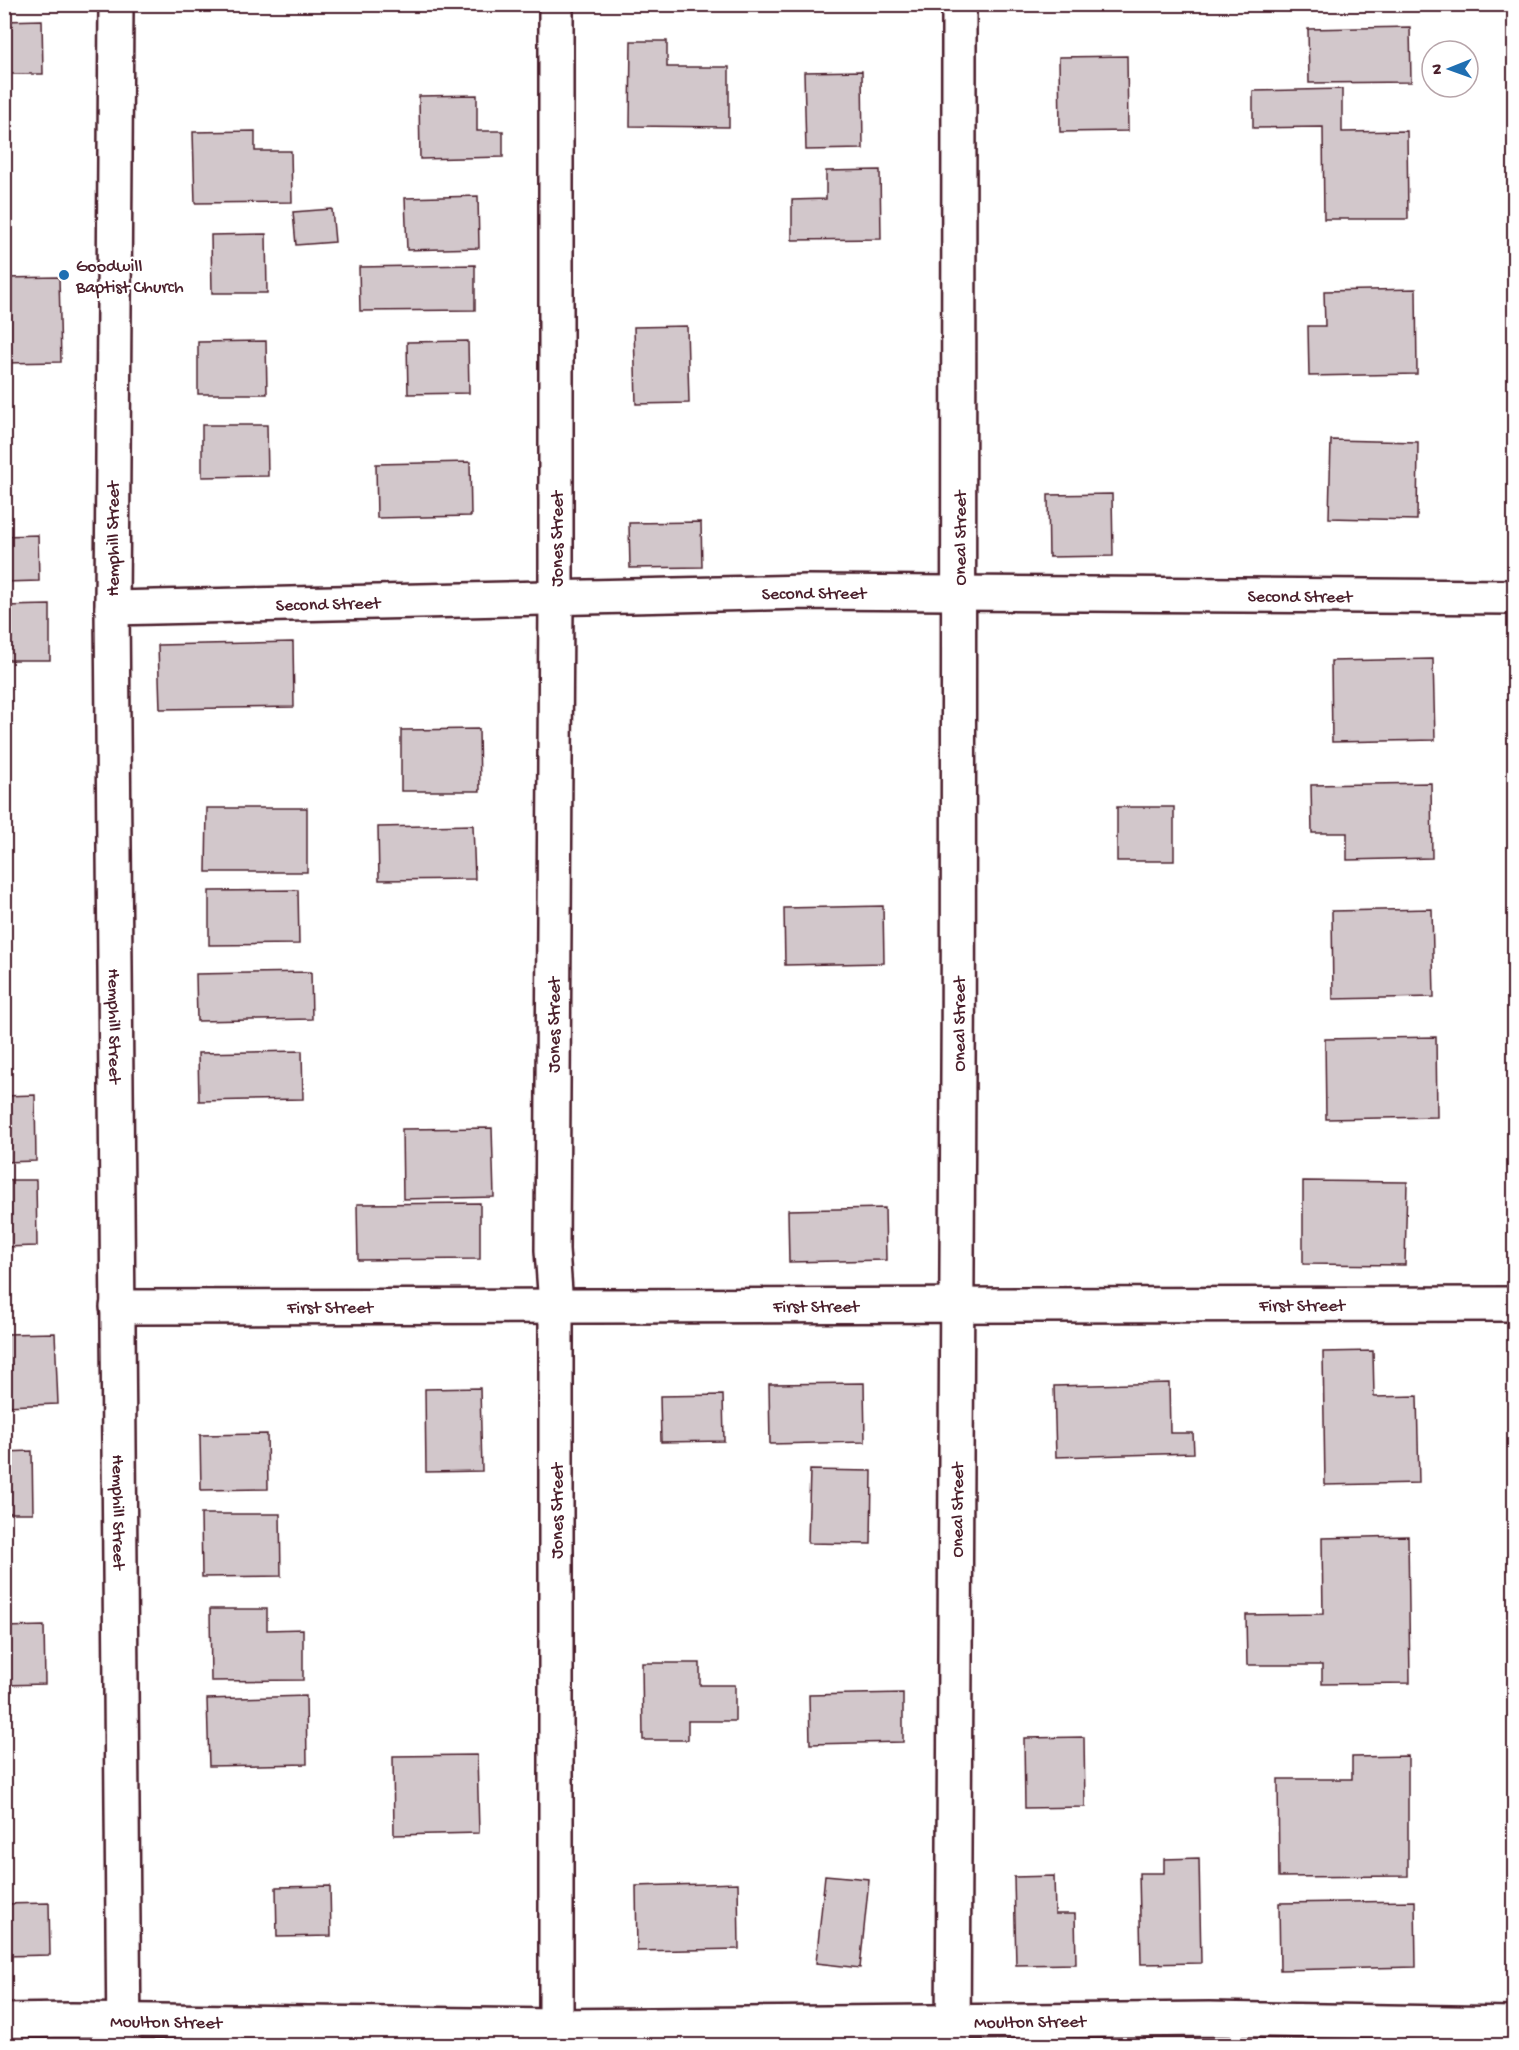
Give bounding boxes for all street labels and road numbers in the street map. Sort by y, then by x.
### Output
street label: Hemphill Street [104,480,125,596]
street label: Oneal Street [951,489,972,586]
street label: Jones Street [548,490,569,587]
street label: Second Street [761,584,868,606]
street label: Second Street [1247,587,1354,609]
street label: Second Street [275,594,382,617]
street label: Hemphill Street [102,968,124,1085]
street label: Oneal Street [950,975,971,1072]
street label: Jones Street [545,976,566,1073]
street label: First Street [1258,1296,1347,1318]
street label: First Street [772,1297,861,1319]
street label: First Street [286,1298,375,1320]
street label: Hemphill Street [106,1454,128,1571]
street label: Oneal Street [948,1461,970,1558]
street label: Jones Street [548,1462,569,1559]
street label: Moulton Street [110,2012,224,2035]
street label: Moulton Street [974,2012,1088,2035]

